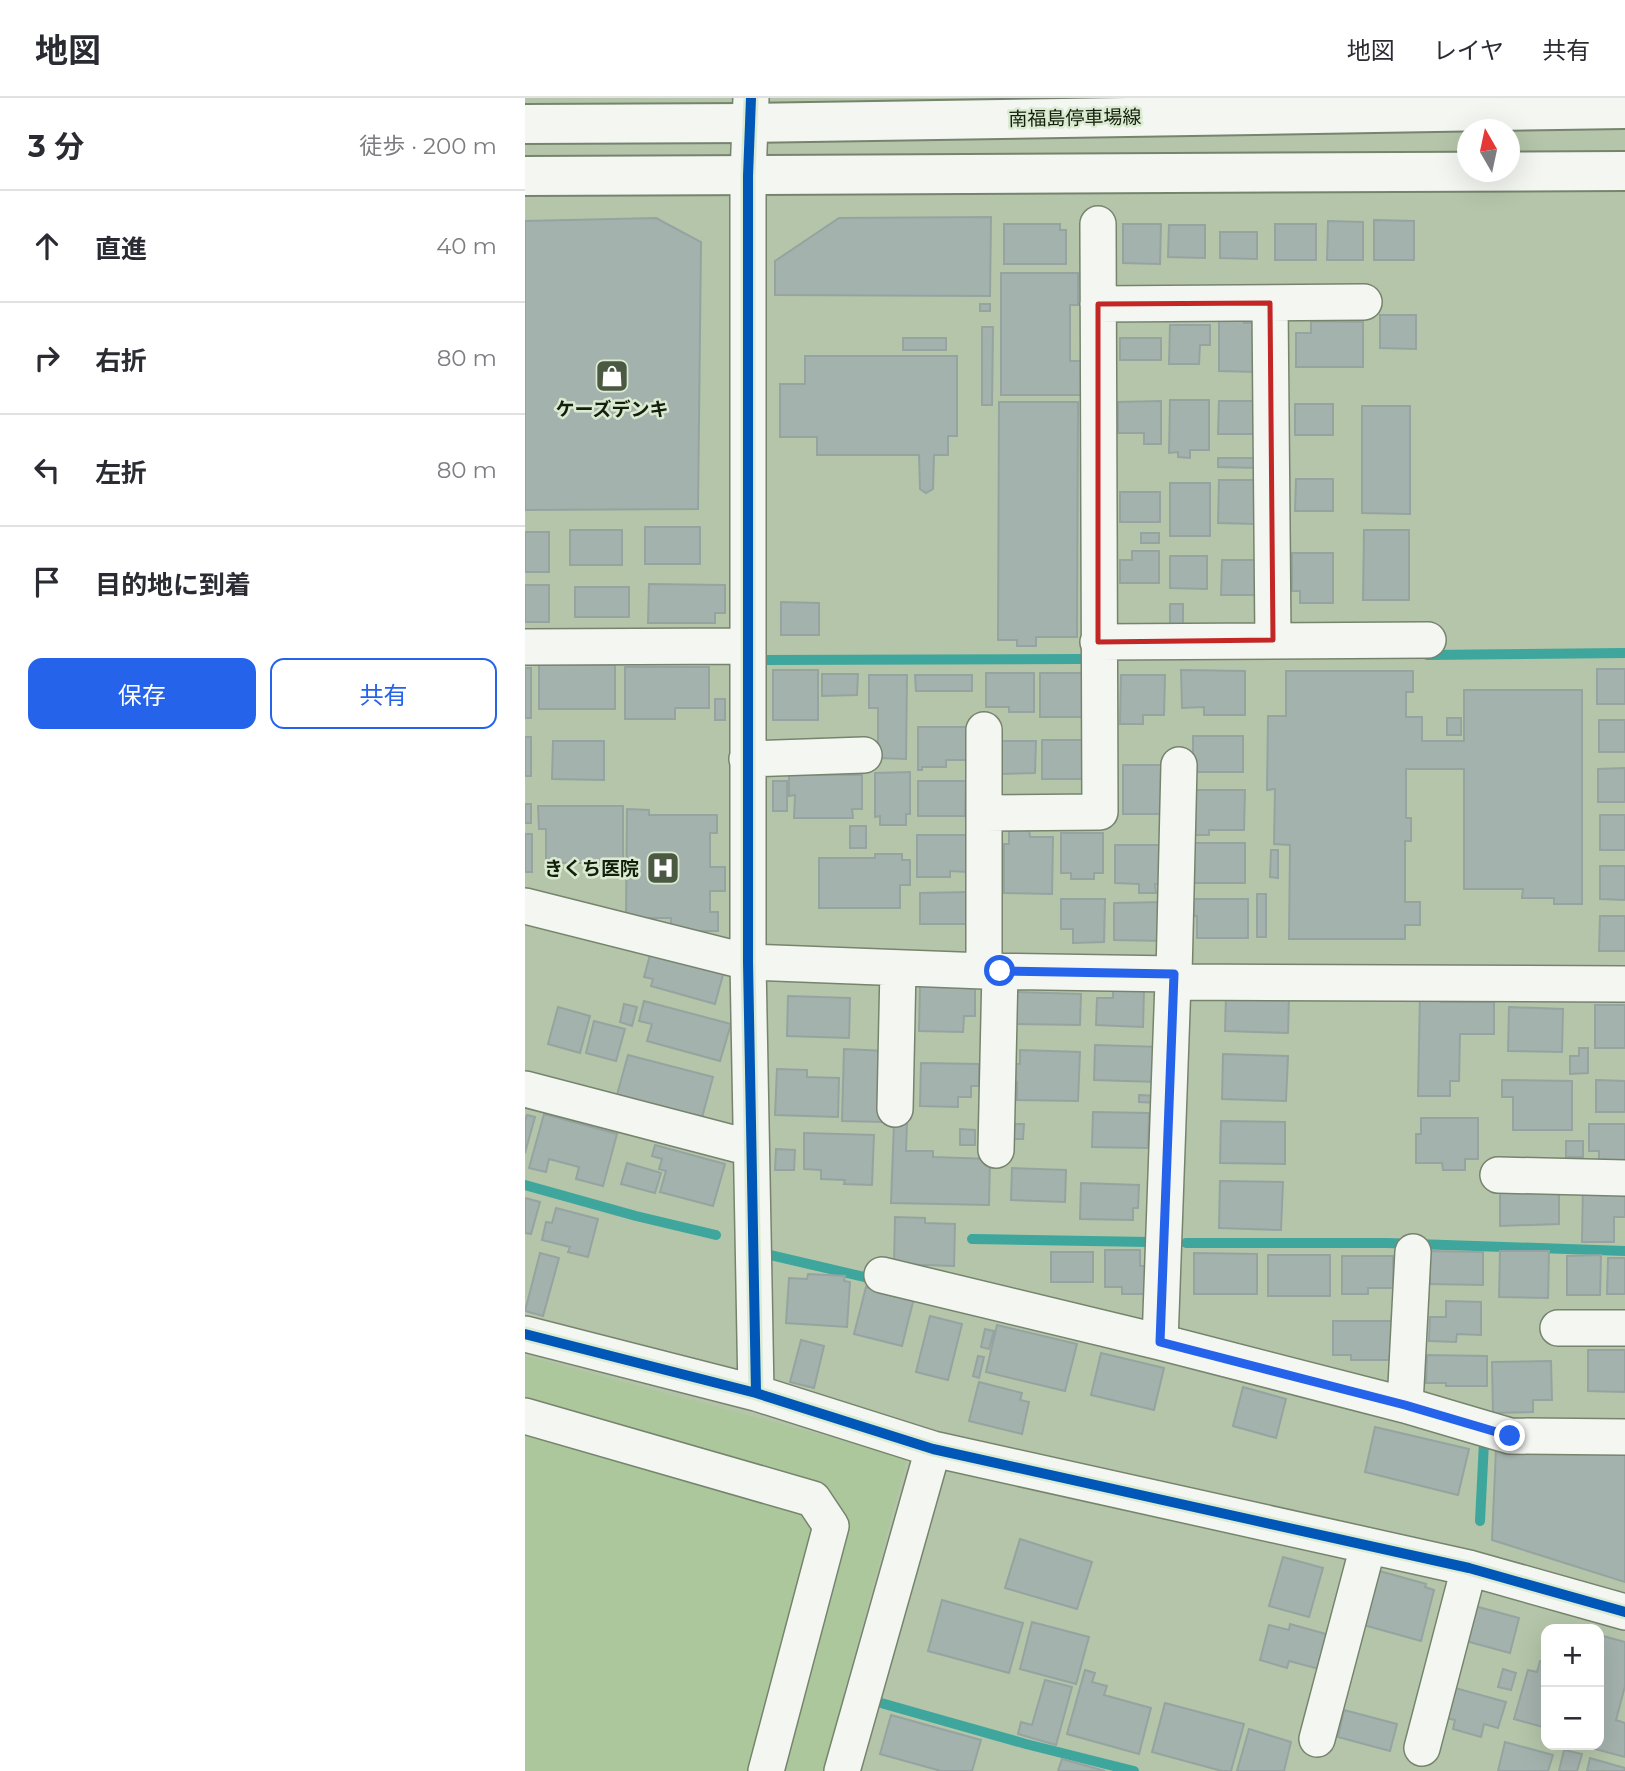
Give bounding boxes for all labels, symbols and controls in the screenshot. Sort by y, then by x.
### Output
text: 地図 [35,30,101,70]
text: 地図 [1347,36,1395,65]
text: レイヤ [1433,36,1504,65]
text: 共有 [1542,36,1590,65]
street label: 南福島停車場線 [1008,105,1142,131]
north arrow [1457,119,1520,182]
text: 3 分 [28,128,84,165]
text: 徒歩 · 200 m [359,132,497,160]
icon: ahead [28,227,66,265]
text: 40 m [436,232,497,260]
text: 直進 [95,233,147,265]
icon: right [28,339,66,377]
text: 80 m [437,344,497,372]
text: 右折 [95,345,147,377]
shop icon: ケーズデンキ [593,357,631,395]
place label: ケーズデンキ [555,398,669,421]
icon: left [28,451,66,489]
text: 80 m [437,456,497,484]
text: 左折 [95,457,147,489]
icon: arrive [28,563,66,601]
text: 目的地に到着 [95,569,251,601]
button: 保存 [28,658,256,729]
button: 共有 [270,658,497,729]
hospital icon: きくち医院 [644,849,682,887]
place label: きくち医院 [544,857,639,880]
route start [984,955,1015,986]
route end [1494,1420,1525,1451]
map controls [1541,1624,1604,1750]
button: + [1541,1624,1604,1687]
button: − [1541,1687,1604,1750]

